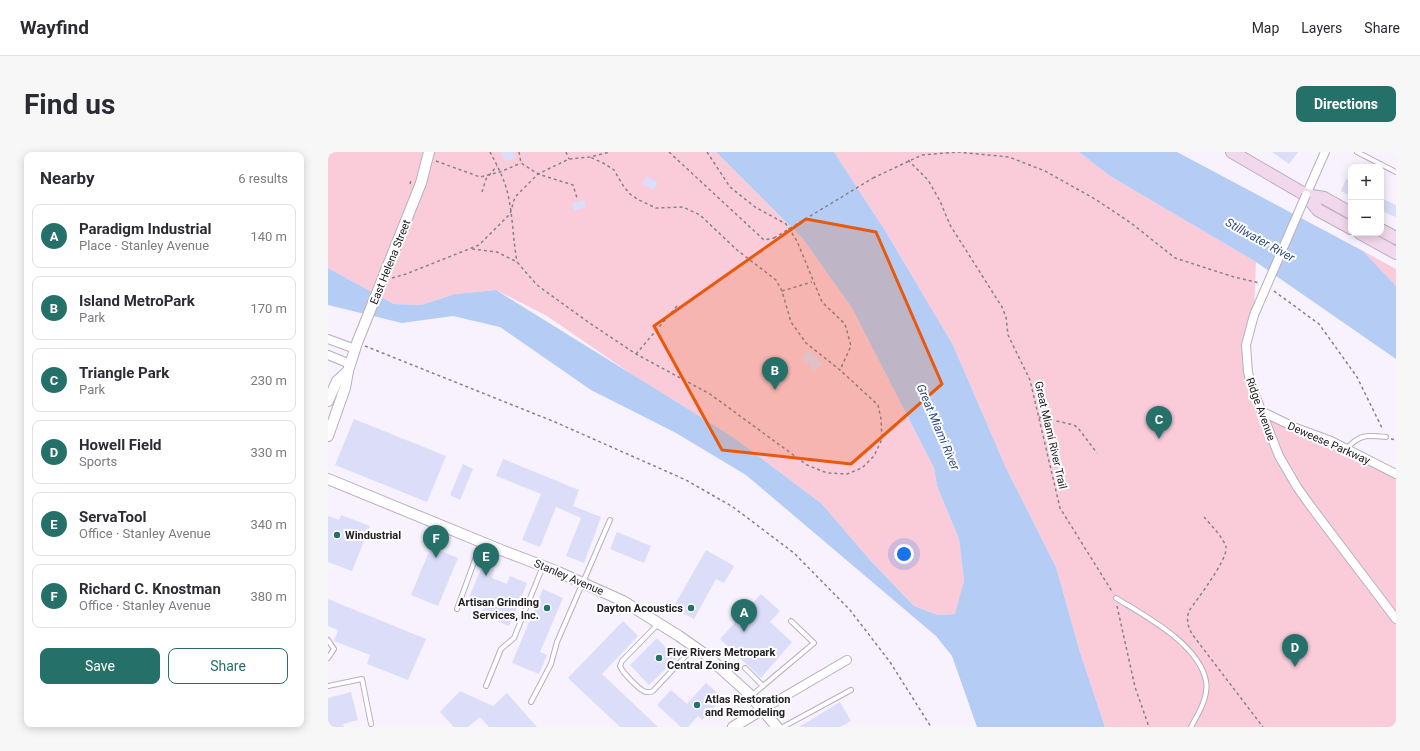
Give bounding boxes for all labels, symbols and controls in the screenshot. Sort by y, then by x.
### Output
text: Wayfind [20,16,89,39]
text: Map [1252,20,1279,36]
text: Layers [1301,20,1342,36]
text: Share [1364,20,1400,36]
button: Directions [1296,86,1396,122]
text: Find us [24,88,115,121]
map controls [1348,164,1384,236]
button: + [1348,164,1384,200]
text: Nearby [40,168,95,188]
text: 6 results [238,171,288,186]
button: − [1348,200,1384,236]
water label: Stillwater River [1223,215,1298,265]
street label: East Helena Street [368,218,414,306]
text: Paradigm Industrial [79,220,211,238]
text: A [50,229,58,244]
text: 140 m [250,229,287,244]
text: Place · Stanley Avenue [79,238,209,253]
text: Island MetroPark [79,292,195,310]
text: B [50,301,58,316]
text: 170 m [250,301,287,316]
text: Park [79,310,105,325]
pin: B [762,357,788,390]
text: Triangle Park [79,364,169,382]
text: C [50,373,58,388]
text: 230 m [250,373,287,388]
street label: Ridge Avenue [1243,376,1278,443]
street label: Great Miami River Trail [1032,380,1069,490]
text: Park [79,382,105,397]
water label: Great Miami River [914,382,963,473]
pin: C [1146,406,1172,439]
street label: Deweese Parkway [1286,419,1373,468]
text: Howell Field [79,436,162,454]
text: D [50,445,58,460]
text: 330 m [250,445,287,460]
text: Sports [79,454,117,469]
text: ServaTool [79,508,146,526]
text: E [50,517,58,532]
text: 340 m [250,517,287,532]
pin: F [423,525,449,558]
text: Office · Stanley Avenue [79,526,211,541]
place label: Windustrial [345,529,401,542]
marker: Windustrial [332,530,342,540]
pin: E [473,543,499,576]
your location [894,544,914,564]
street label: Stanley Avenue [532,557,606,598]
text: Richard C. Knostman [79,580,221,598]
text: F [50,589,58,604]
text: 380 m [250,589,287,604]
place label: Artisan Grinding Services, Inc. [458,596,539,622]
text: Office · Stanley Avenue [79,598,211,613]
pin: A [731,599,757,632]
place label: Dayton Acoustics [597,602,683,615]
marker: Artisan Grinding Services, Inc. [542,603,552,613]
marker: Dayton Acoustics [686,603,696,613]
pin: D [1282,634,1308,667]
place label: Five Rivers Metropark Central Zoning [667,646,775,672]
button: Save [40,648,160,684]
button: Share [168,648,288,684]
marker: Five Rivers Metropark Central Zoning [654,653,664,663]
place label: Atlas Restoration and Remodeling [705,693,790,719]
marker: Atlas Restoration and Remodeling [692,700,702,710]

